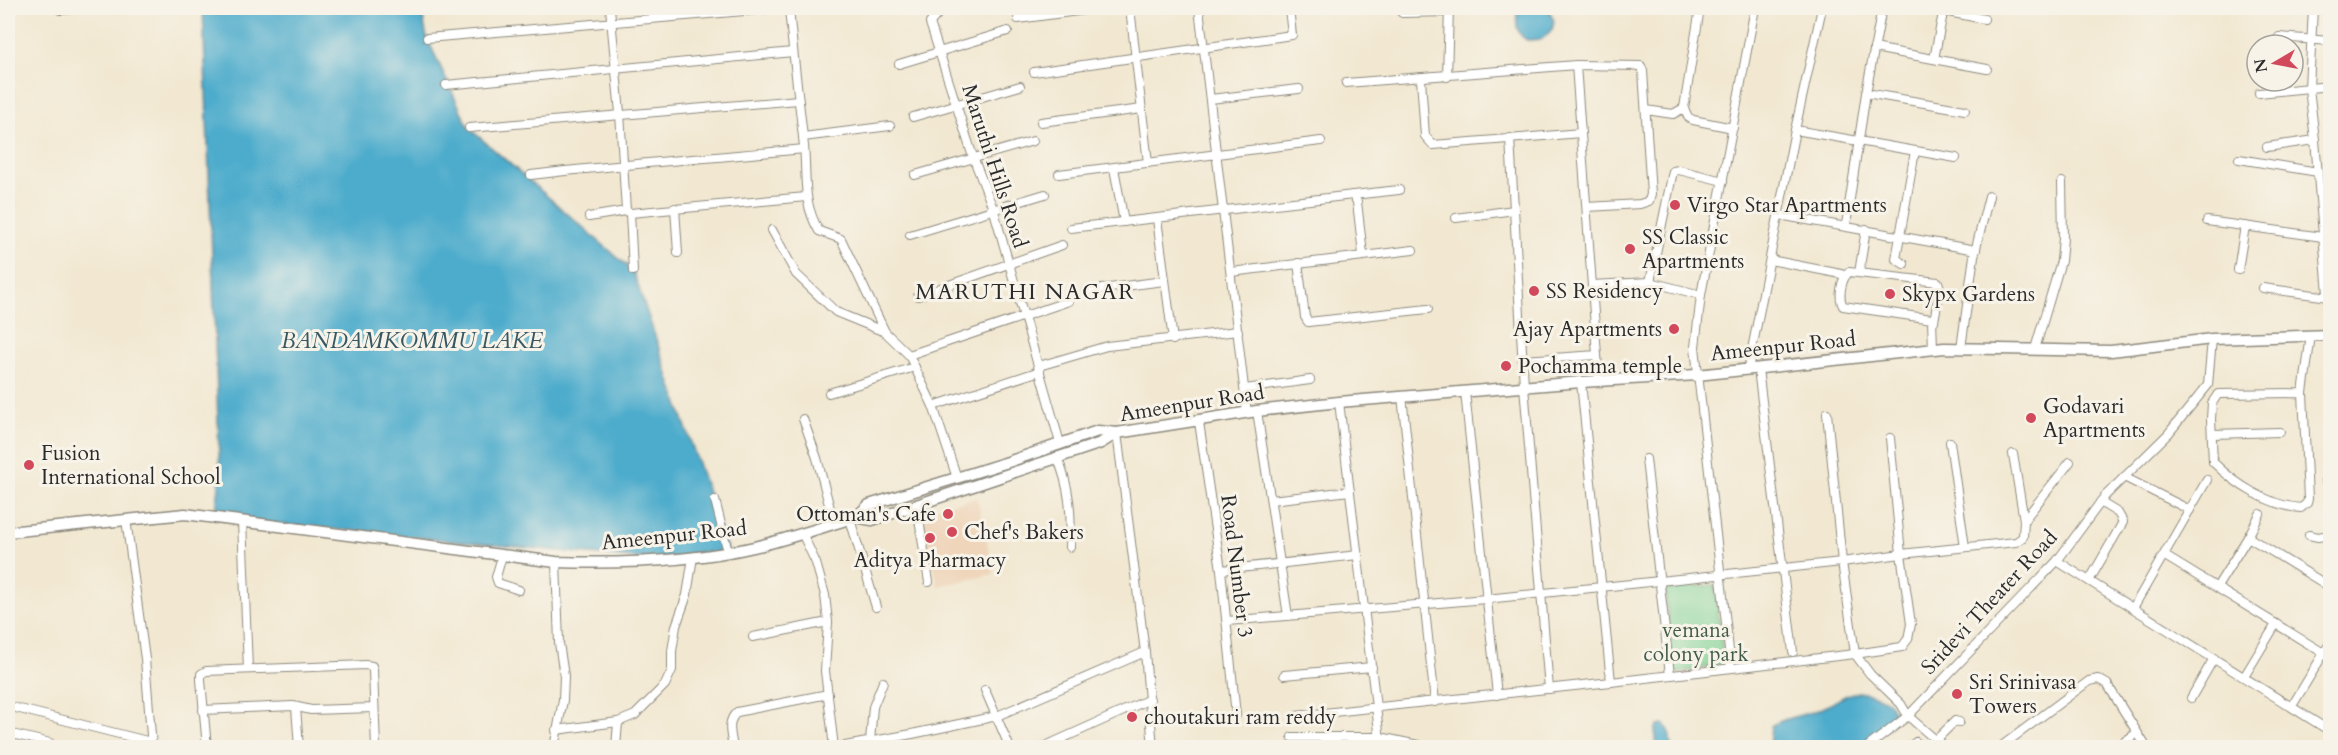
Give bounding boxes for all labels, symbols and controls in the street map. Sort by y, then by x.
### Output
north arrow [2245,33,2305,93]
text: N [2249,57,2273,74]
street label: Maruthi Hills Road [954,80,1035,252]
place label: Virgo Star Apartments [1687,191,1887,220]
marker: Virgo Star Apartments [1668,198,1682,212]
place label: SS Classic Apartments [1642,223,1744,276]
marker: SS Classic Apartments [1623,242,1637,256]
district label: MARUTHI NAGAR [915,277,1135,307]
place label: SS Residency [1546,277,1663,306]
place label: Skypx Gardens [1902,280,2035,309]
marker: SS Residency [1527,284,1541,298]
marker: Skypx Gardens [1883,287,1897,301]
place label: Ajay Apartments [1513,315,1662,344]
marker: Ajay Apartments [1667,322,1681,336]
street label: Ameenpur Road [1709,324,1857,369]
water label: BANDAMKOMMU LAKE [281,326,544,356]
place label: Pochamma temple [1518,352,1682,381]
marker: Pochamma temple [1499,359,1513,373]
street label: Ameenpur Road [1118,378,1266,429]
place label: Godavari Apartments [2043,392,2145,445]
marker: Godavari Apartments [2024,411,2038,425]
place label: Fusion International School [41,439,221,492]
marker: Fusion International School [22,458,36,472]
street label: Road Number 3 [1213,493,1260,639]
place label: Ottoman's Cafe [796,500,936,529]
marker: Ottoman's Cafe [941,507,955,521]
street label: Ameenpur Road [600,513,748,558]
place label: Chef's Bakers [964,518,1084,547]
street label: Sridevi Theater Road [1915,524,2064,681]
marker: Chef's Bakers [945,525,959,539]
marker: Aditya Pharmacy [923,531,937,545]
place label: Aditya Pharmacy [854,546,1006,575]
park label: vemana colony park [1643,616,1749,669]
place label: Sri Srinivasa Towers [1969,668,2076,721]
marker: Sri Srinivasa Towers [1950,687,1964,701]
place label: choutakuri ram reddy [1144,703,1336,732]
marker: choutakuri ram reddy [1125,710,1139,724]

